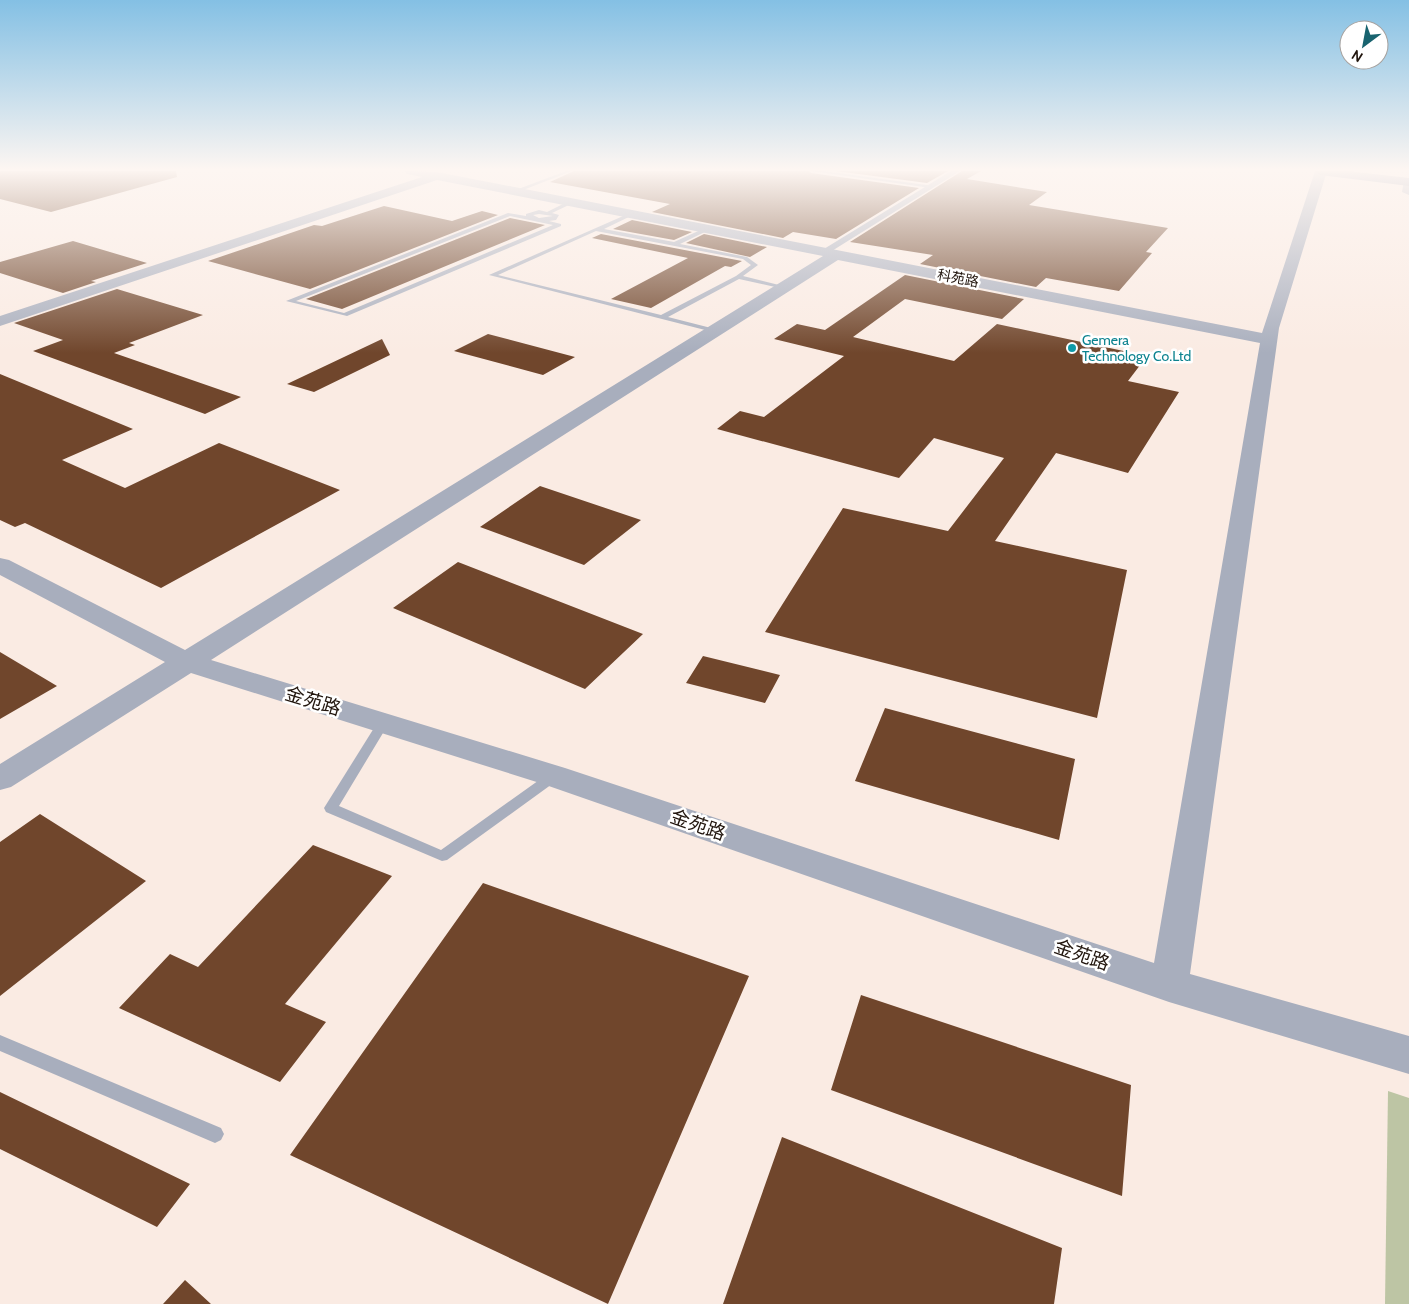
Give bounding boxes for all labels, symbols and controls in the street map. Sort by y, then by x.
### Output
north arrow [1339,20,1389,70]
text: N [1348,46,1366,66]
street label: 科苑路 [936,265,980,291]
place label: Gemera Technology Co.Ltd [1082,331,1191,365]
marker: Gemera Technology Co.Ltd [1066,342,1078,354]
street label: 金苑路 [282,682,344,720]
street label: 金苑路 [667,805,729,845]
street label: 金苑路 [1051,935,1113,975]

